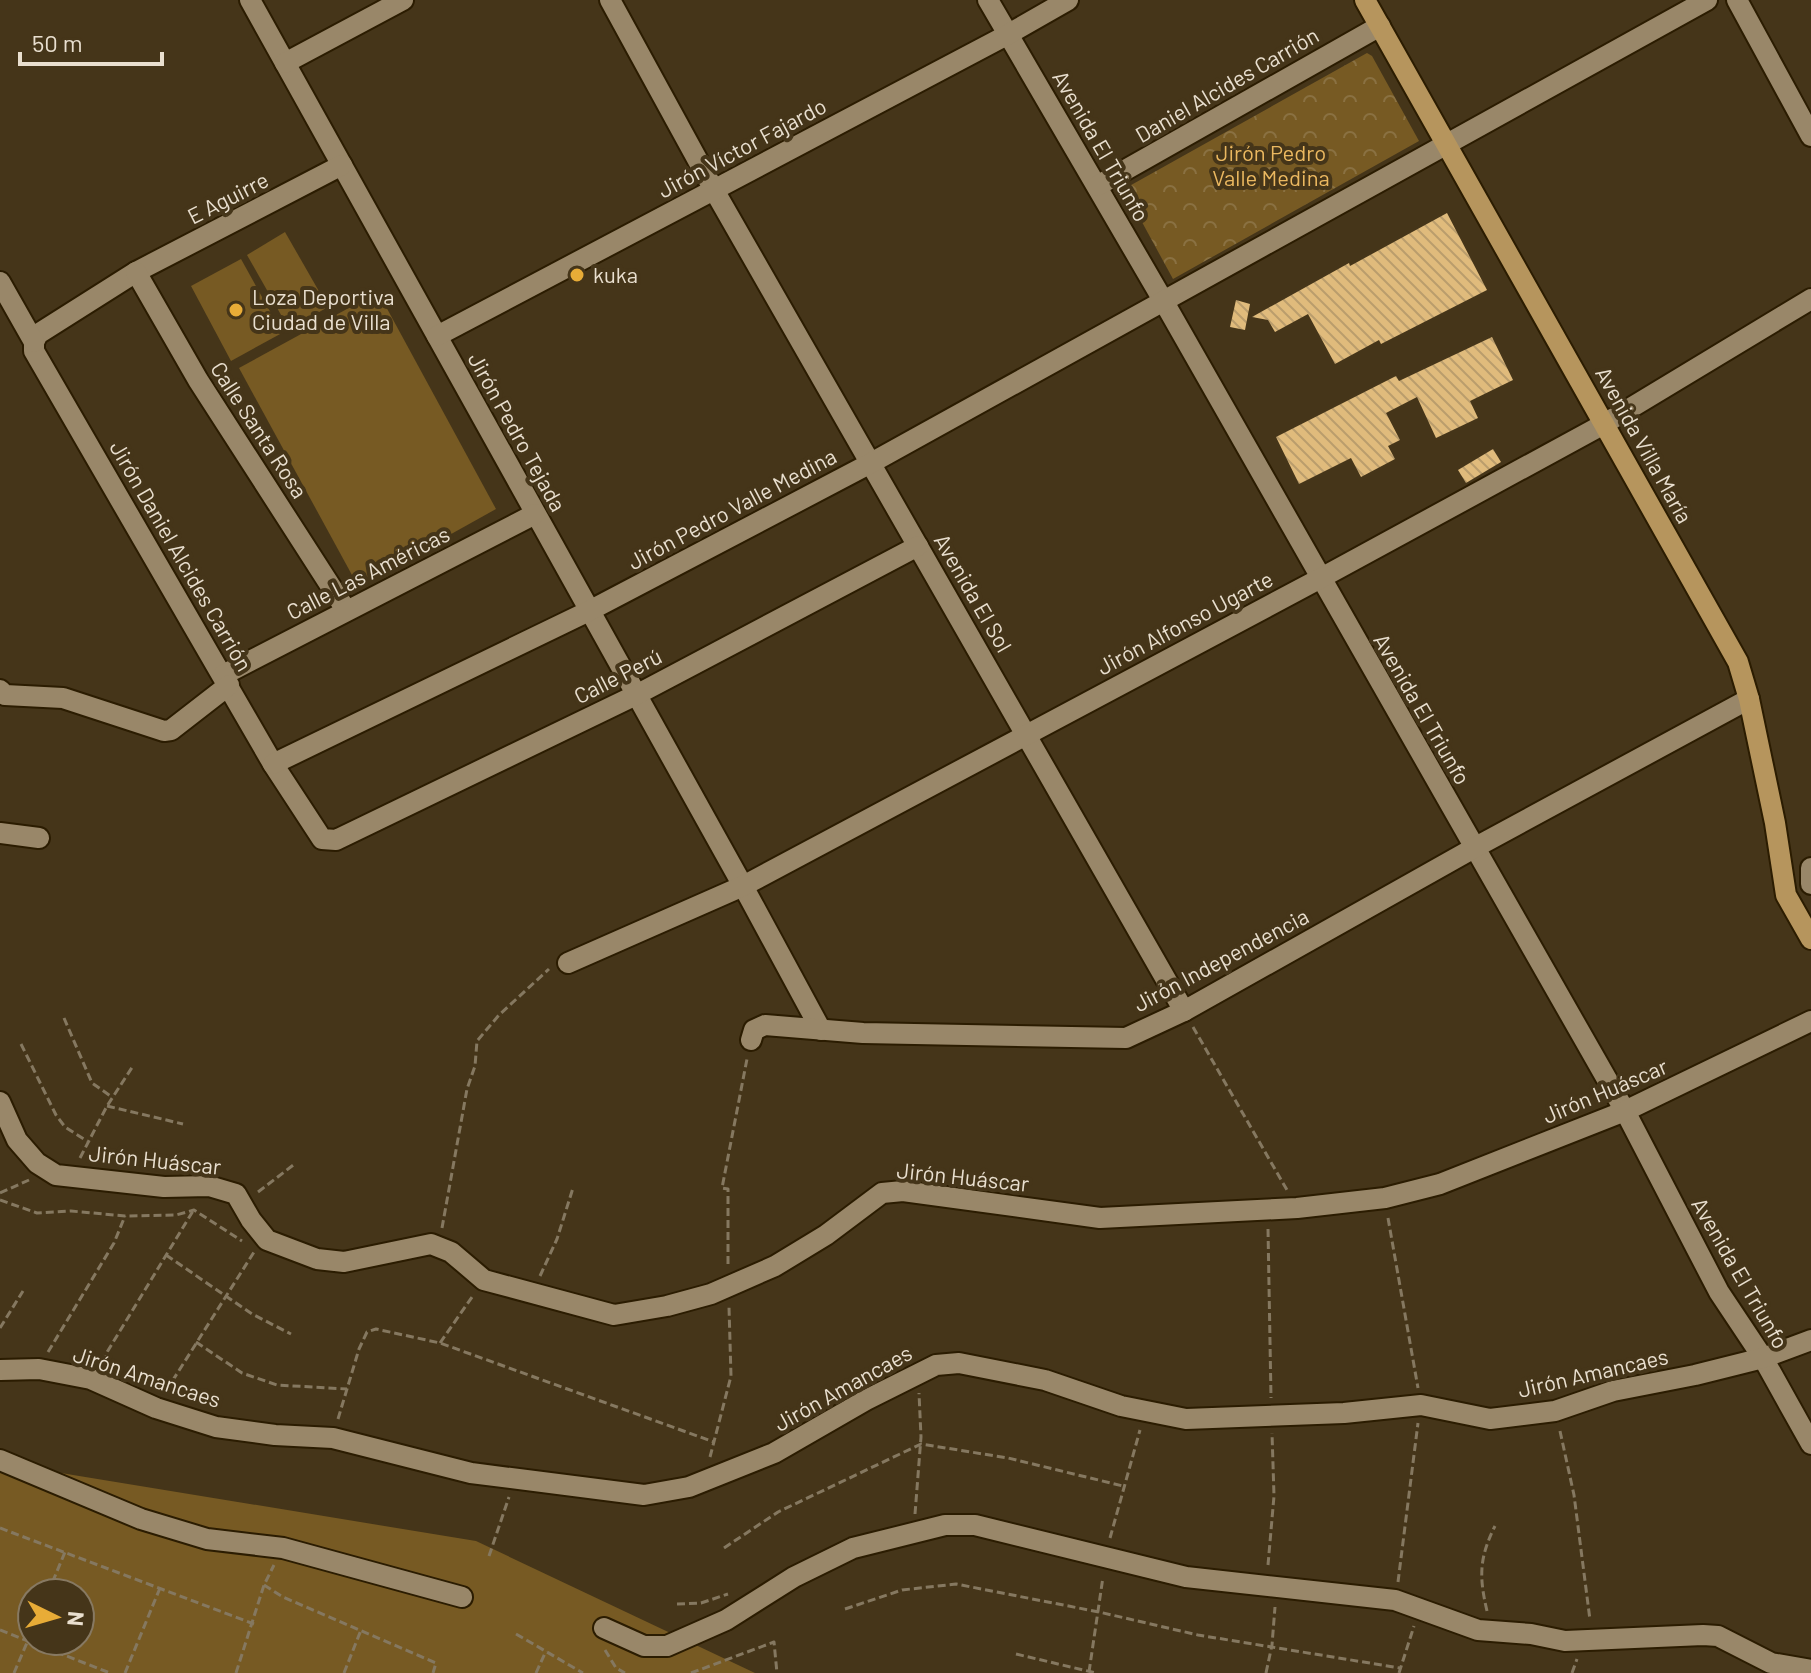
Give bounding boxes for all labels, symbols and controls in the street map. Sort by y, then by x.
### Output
scale bar [20,16,162,66]
street label: Daniel Alcides Carrión [1130,21,1323,147]
text: 50 m [32,28,83,57]
street label: Avenida El Triunfo [1048,65,1156,226]
street label: Jirón Víctor Fajardo [653,92,830,202]
park label: Jirón Pedro Valle Medina [1212,139,1330,190]
street label: E Aguirre [183,166,272,229]
place label: kuka [593,261,638,287]
marker: kuka [568,266,586,284]
place label: Loza Deportiva Ciudad de Villa [252,283,395,334]
marker: Loza Deportiva Ciudad de Villa [227,301,245,319]
street label: Jirón Pedro Tejada [463,348,572,515]
street label: Calle Santa Rosa [206,356,314,503]
street label: Avenida Villa María [1591,362,1699,527]
street label: Jirón Daniel Alcides Carrión [105,436,258,675]
street label: Jirón Pedro Valle Medina [623,442,840,574]
street label: Calle Las Américas [282,520,453,624]
street label: Avenida El Sol [930,529,1018,656]
street label: Jirón Alfonso Ugarte [1092,565,1277,679]
street label: Avenida El Triunfo [1369,628,1477,789]
street label: Calle Perú [569,642,666,708]
street label: Jirón Independencia [1129,902,1313,1016]
street label: Jirón Huáscar [1538,1052,1671,1128]
street label: Jirón Huáscar [88,1139,223,1179]
street label: Jirón Huáscar [896,1156,1031,1196]
street label: Avenida El Triunfo [1687,1192,1795,1353]
street label: Jirón Amancaes [769,1339,916,1436]
street label: Jirón Amancaes [70,1340,224,1412]
street label: Jirón Amancaes [1515,1342,1671,1402]
north arrow [16,1577,96,1657]
text: N [63,1610,91,1627]

